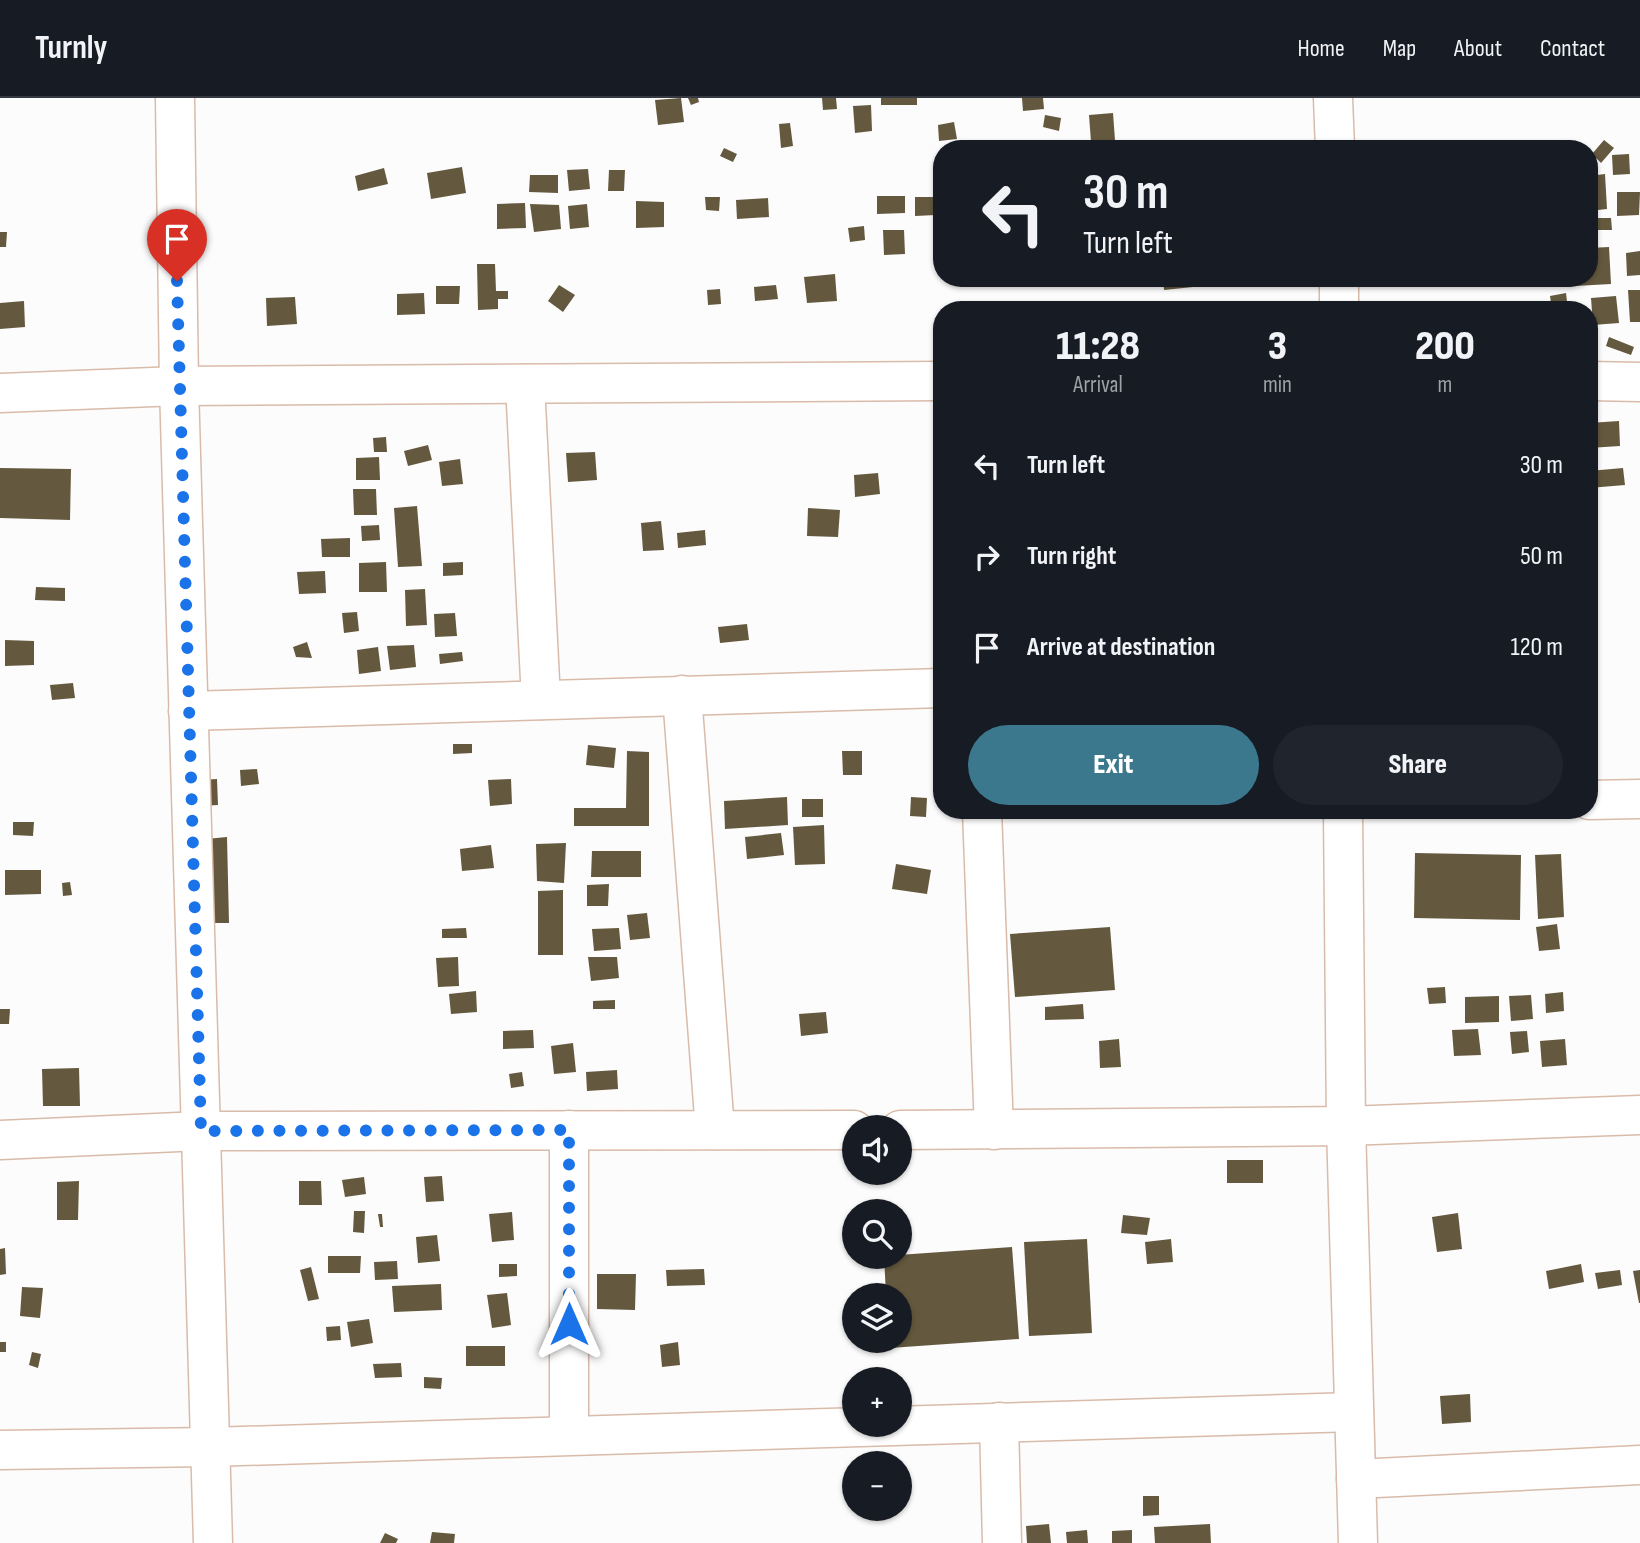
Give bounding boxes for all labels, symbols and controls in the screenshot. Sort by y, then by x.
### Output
text: Turnly [35,28,107,68]
text: Home [1297,34,1345,63]
text: Map [1383,34,1416,63]
text: About [1454,34,1502,63]
text: Contact [1540,34,1605,63]
text: 30 m [1083,164,1168,223]
icon: left [968,168,1059,259]
pin [147,209,207,281]
icon: arrive [158,220,196,258]
text: Turn left [1083,224,1173,263]
text: 11:28 [1056,321,1140,372]
text: 3 [1268,321,1287,372]
text: 200 [1415,321,1475,372]
text: Arrival [1073,371,1123,399]
text: min [1263,371,1292,399]
text: m [1438,371,1452,399]
icon: left [968,447,1006,485]
text: Turn left [1027,450,1105,481]
text: 30 m [1520,450,1563,481]
icon: right [968,538,1006,576]
text: Turn right [1027,541,1116,572]
text: 50 m [1520,541,1563,572]
icon: arrive [968,629,1006,667]
text: Arrive at destination [1027,632,1215,663]
text: 120 m [1510,632,1563,663]
button: Exit [968,725,1259,805]
button: Share [1273,725,1563,805]
map controls [842,1115,912,1521]
button: sound [842,1115,912,1185]
button: search [842,1199,912,1269]
button: layers [842,1283,912,1353]
position arrow [532,1287,606,1361]
button: + [842,1367,912,1437]
button: − [842,1451,912,1521]

